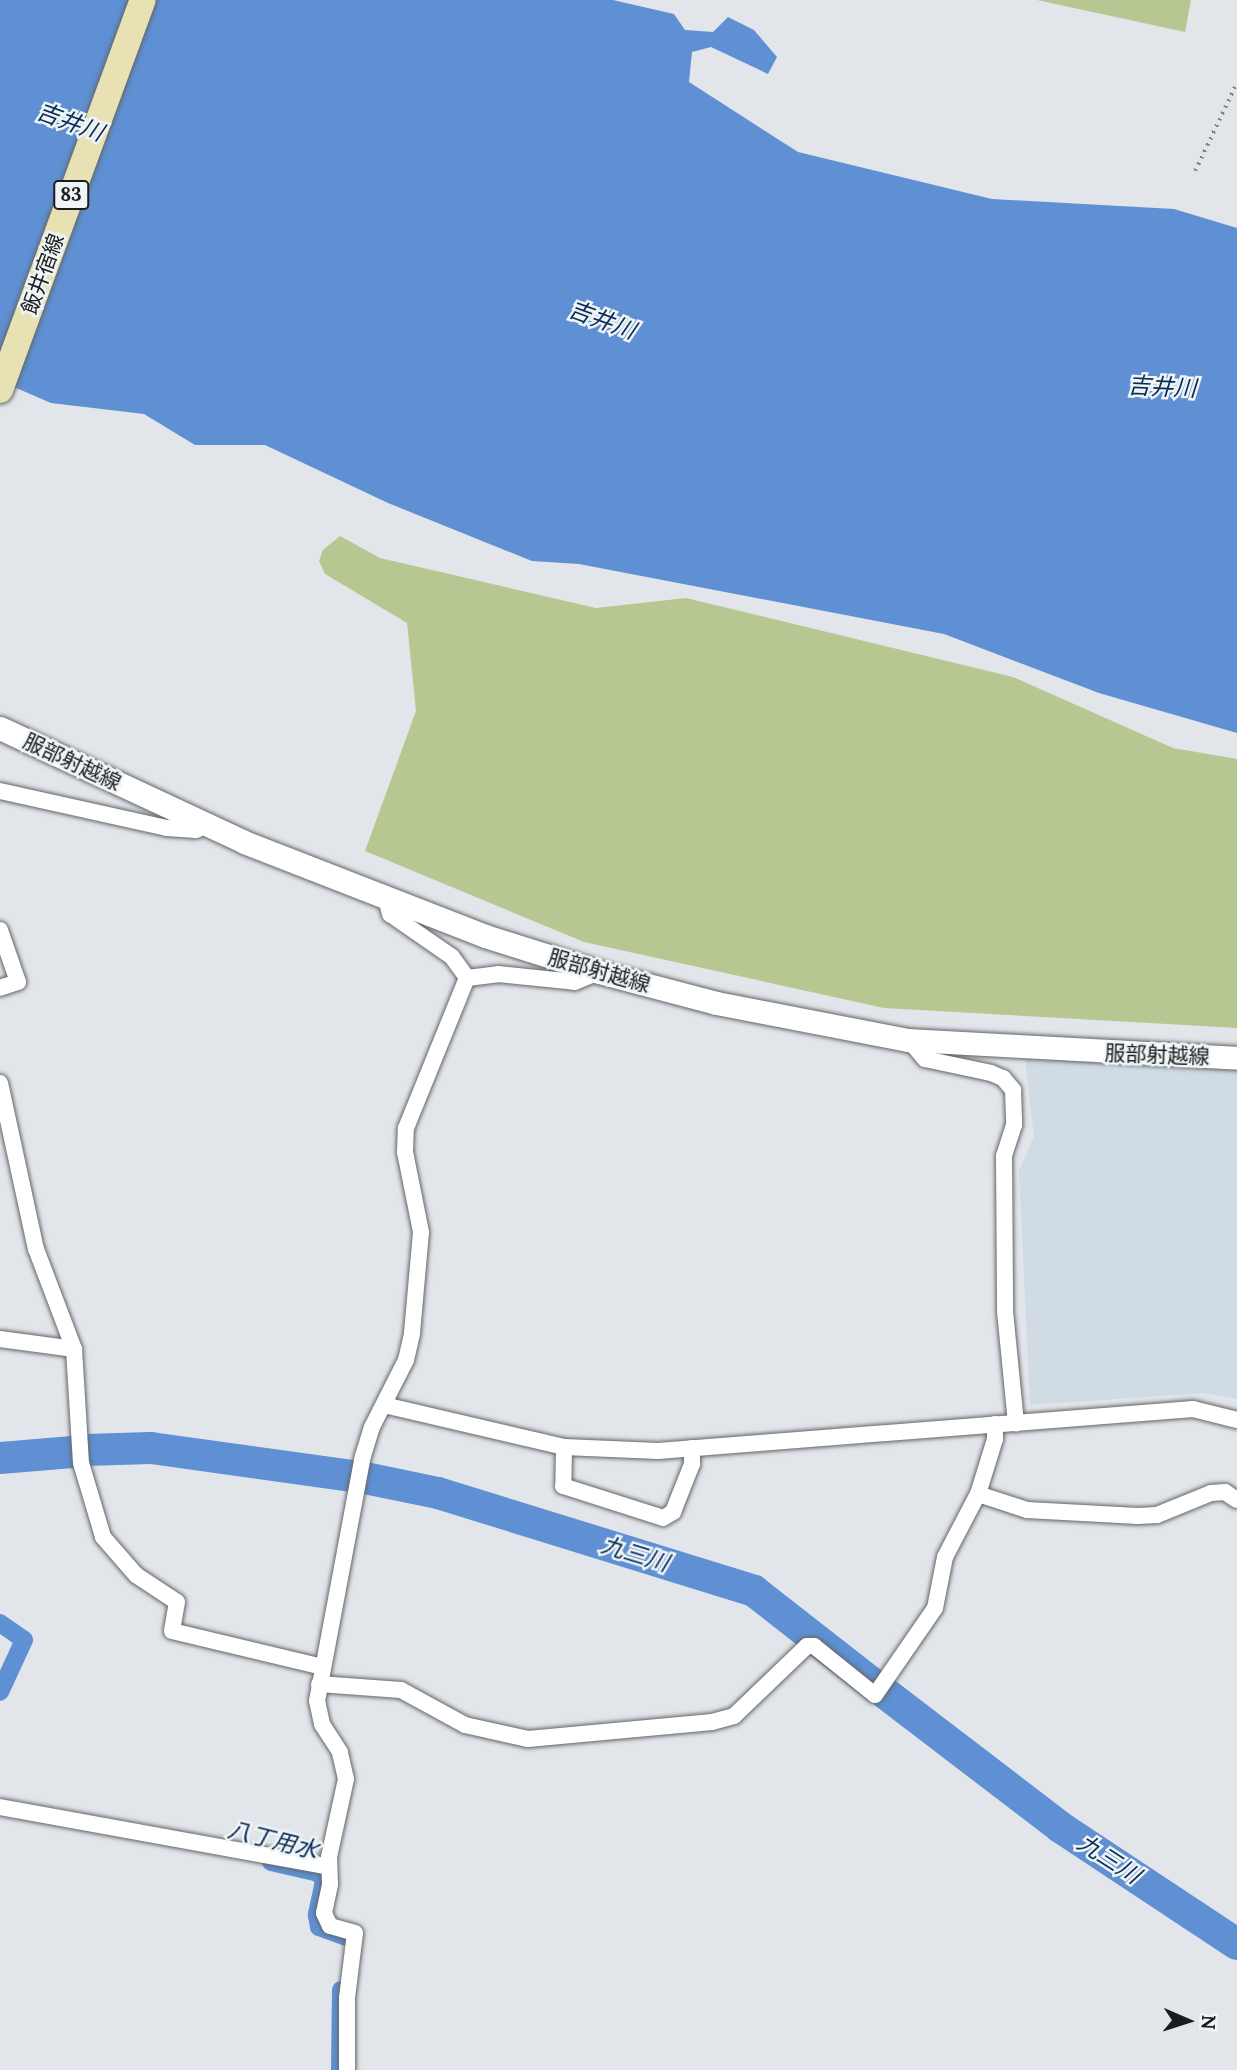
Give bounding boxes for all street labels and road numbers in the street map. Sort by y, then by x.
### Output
road number: 83 [52,180,90,210]
street label: 飯井宿線 [17,230,69,318]
street label: 服部射越線 [19,728,125,796]
street label: 服部射越線 [545,944,653,998]
street label: 服部射越線 [1104,1041,1210,1069]

